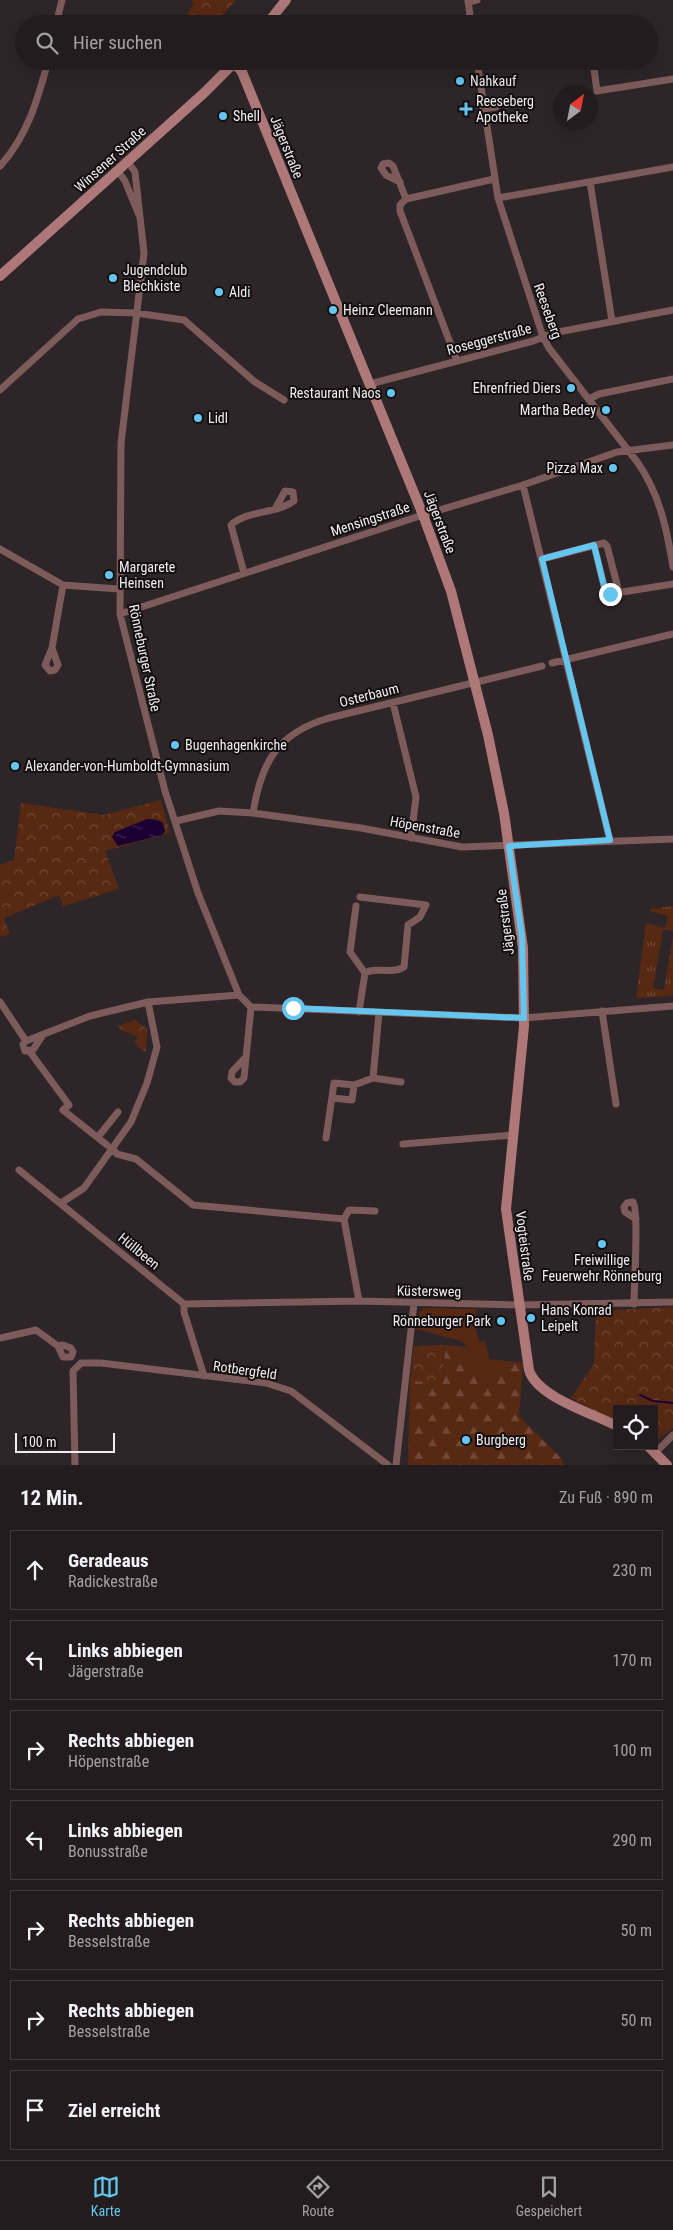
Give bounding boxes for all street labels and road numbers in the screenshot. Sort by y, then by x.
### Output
street label: Jägerstraße [267,113,307,181]
street label: Winsener Straße [71,123,149,195]
street label: Reeseberg [531,281,565,341]
street label: Roseggerstraße [445,320,534,358]
street label: Jägerstraße [421,488,460,556]
street label: Mensingstraße [328,499,412,539]
street label: Rönneburger Straße [126,603,164,714]
street label: Osterbaum [338,680,400,710]
street label: Höpenstraße [389,813,462,841]
street label: Jägerstraße [493,888,517,956]
street label: Vogteistraße [513,1210,537,1282]
street label: Hüllbeen [115,1229,163,1273]
street label: Küstersweg [397,1282,461,1300]
street label: Rotbergfeld [212,1358,278,1382]

